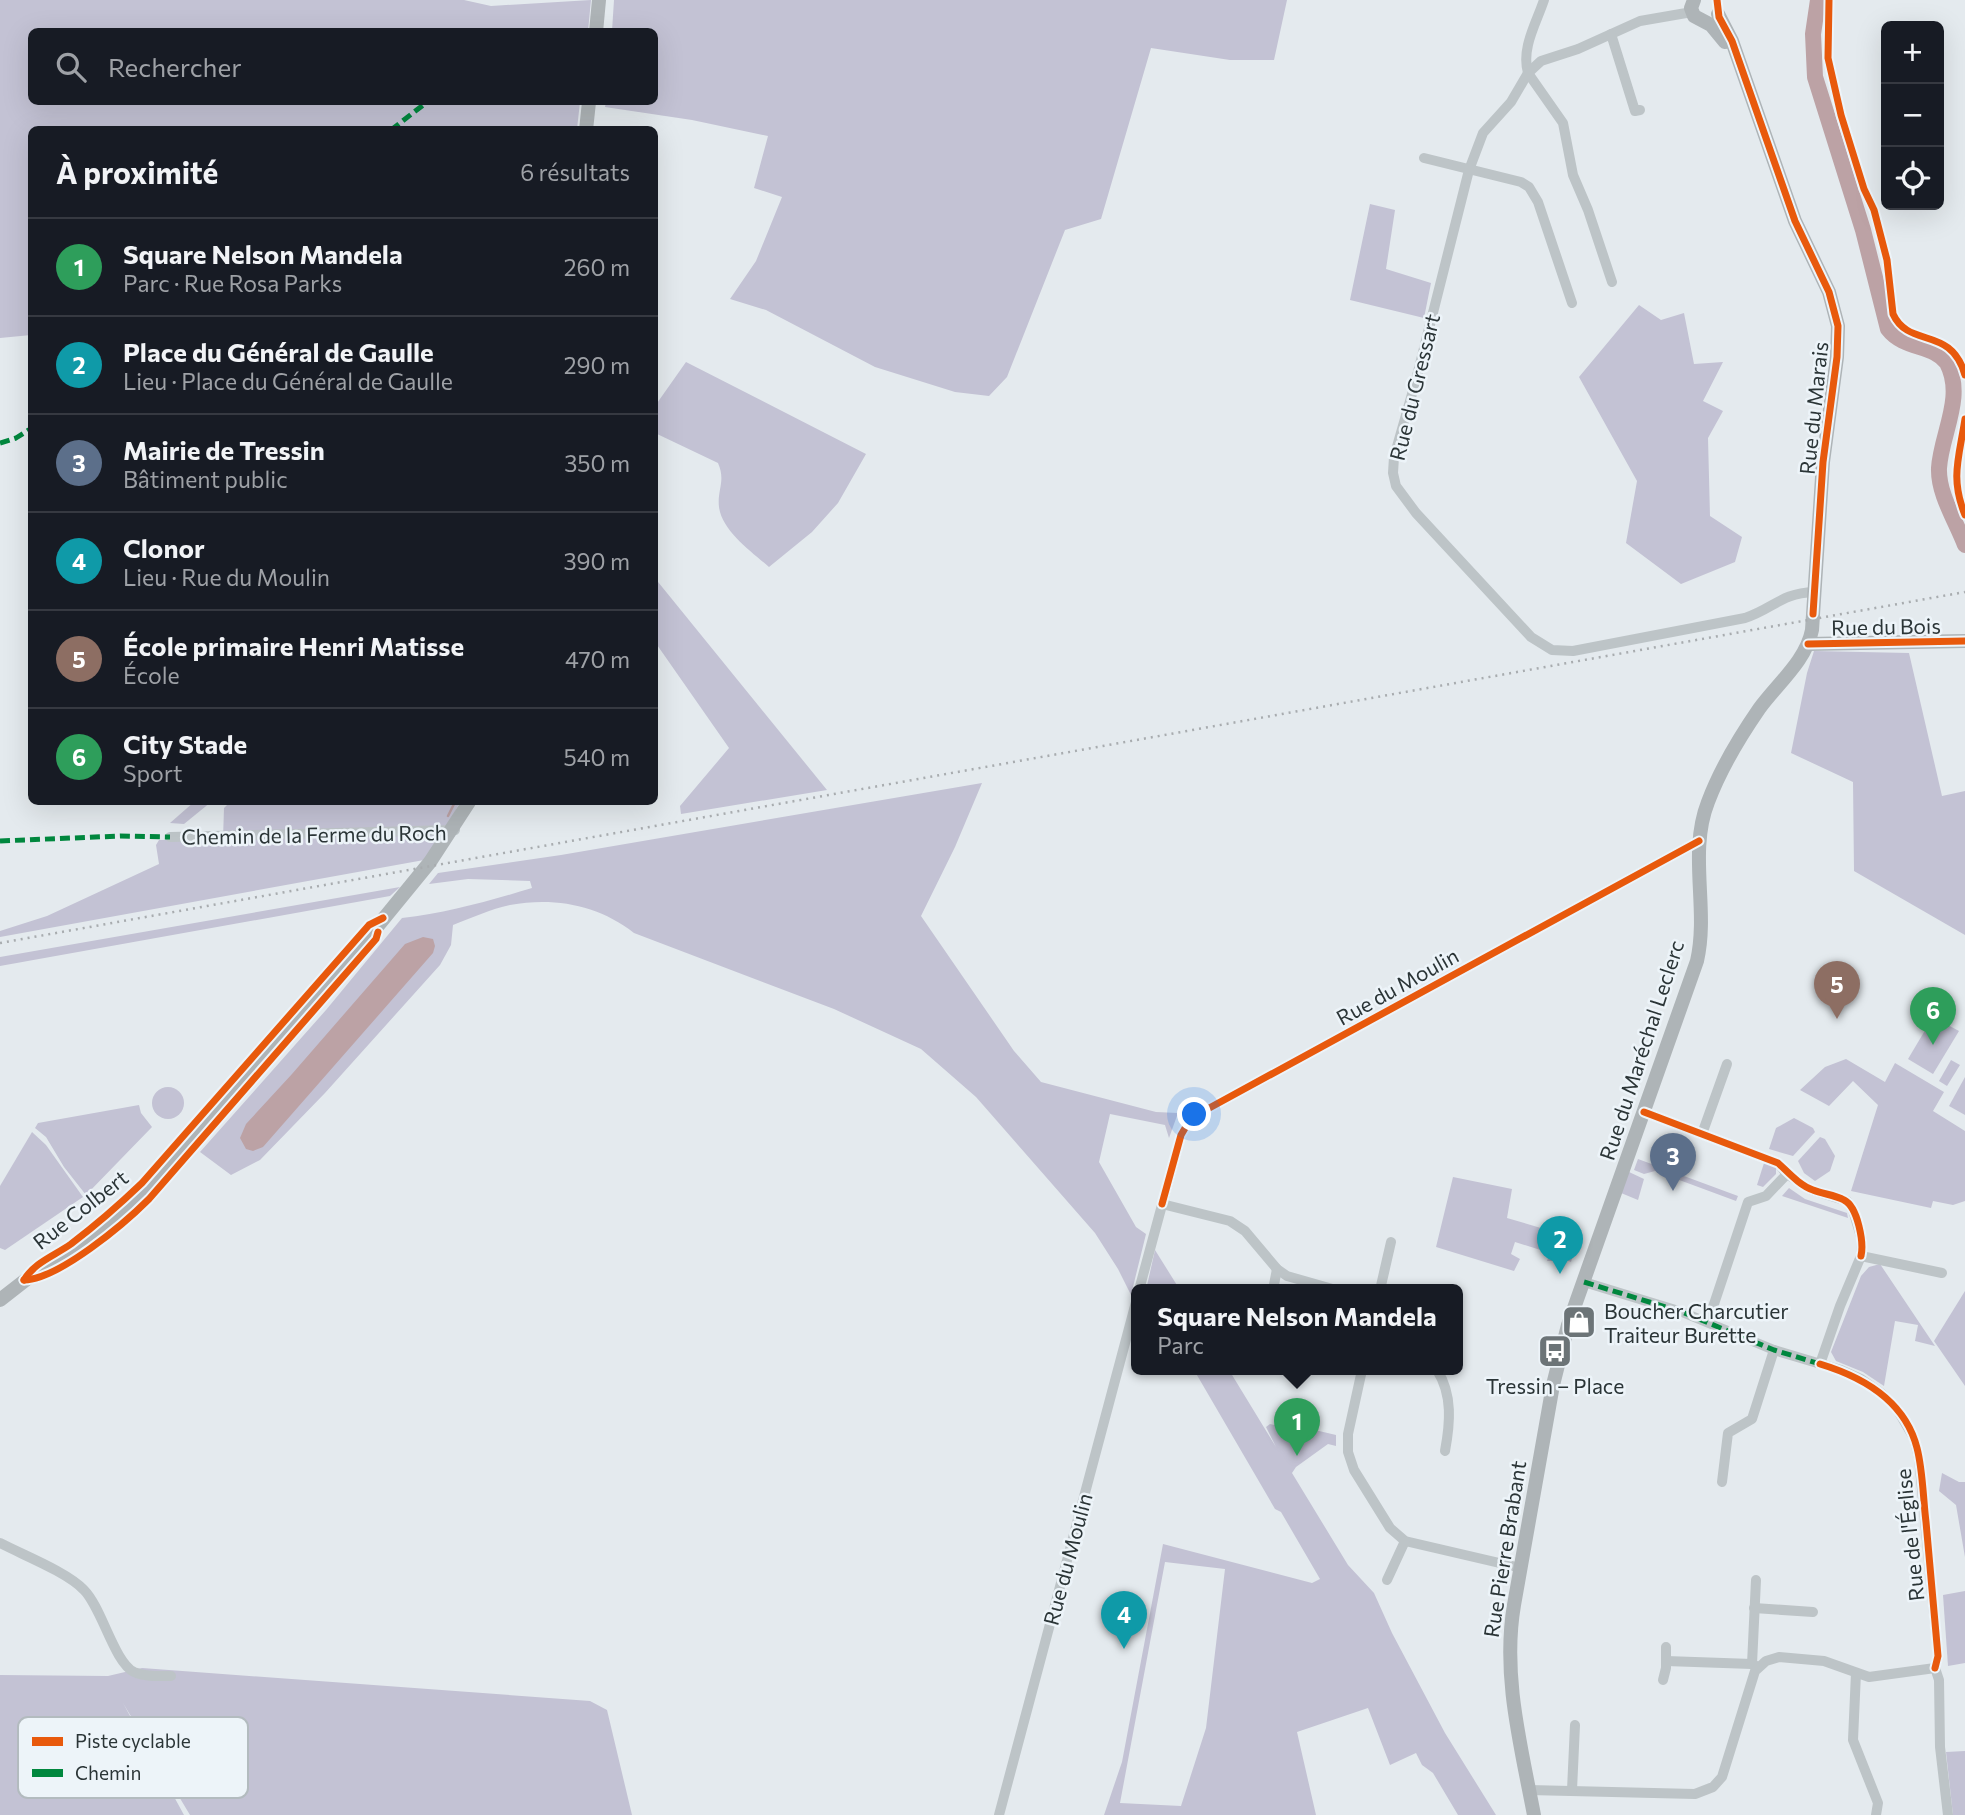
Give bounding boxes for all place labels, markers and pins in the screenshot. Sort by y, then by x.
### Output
pin: 5 [1814,961,1860,1019]
pin: 6 [1910,987,1956,1045]
pin: 3 [1650,1133,1696,1191]
pin: 2 [1537,1216,1583,1274]
place label: Boucher Charcutier Traiteur Burette [1604,1298,1789,1347]
shop icon: Boucher Charcutier Traiteur Burette [1560,1303,1598,1341]
bus stop icon: Tressin – Place [1536,1332,1574,1370]
place label: Tressin – Place [1486,1373,1624,1398]
pin: 1 [1274,1398,1320,1456]
pin: 4 [1101,1591,1147,1649]

